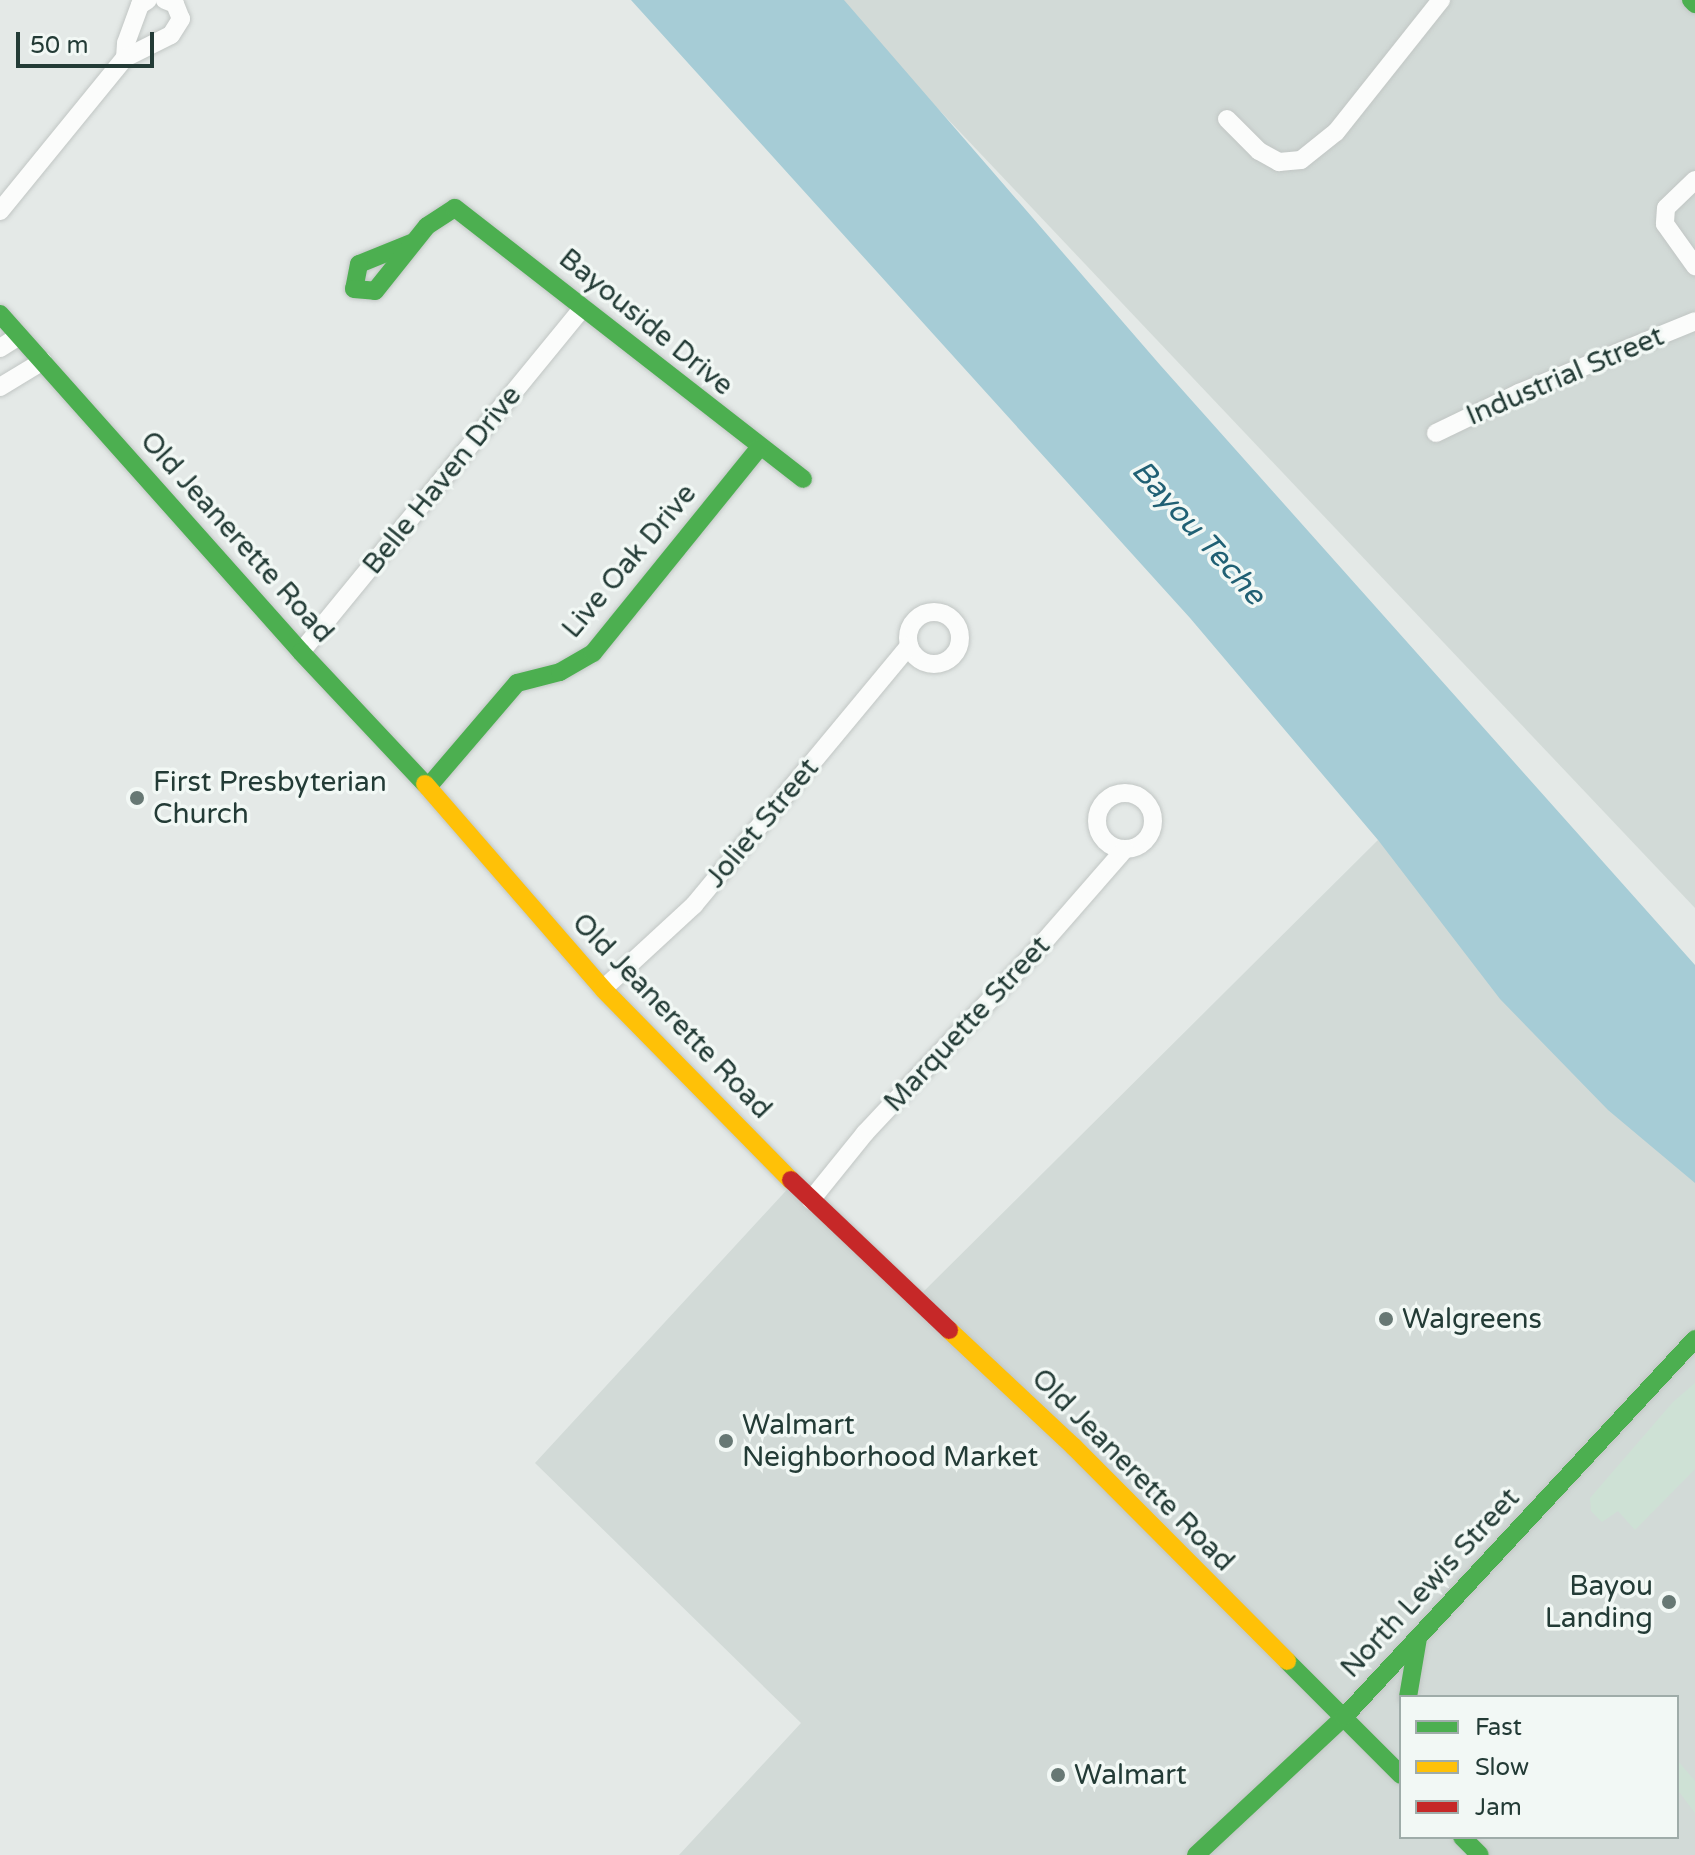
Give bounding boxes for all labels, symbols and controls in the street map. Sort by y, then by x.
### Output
scale bar [20,16,158,66]
text: 50 m [30,31,88,60]
street label: Bayouside Drive [552,242,740,402]
street label: Industrial Street [1461,319,1669,433]
street label: Belle Haven Drive [356,379,528,581]
street label: Old Jeanerette Road [133,424,341,650]
water label: Bayou Teche [1124,453,1272,613]
street label: Live Oak Drive [555,477,703,645]
street label: Joliet Street [698,752,826,894]
place label: First Presbyterian Church [153,765,387,831]
marker: First Presbyterian Church [128,789,146,807]
street label: Old Jeanerette Road [565,906,779,1126]
street label: Marquette Street [877,929,1057,1119]
place label: Walgreens [1402,1302,1542,1336]
marker: Walgreens [1377,1310,1395,1328]
street label: Old Jeanerette Road [1025,1362,1241,1578]
place label: Walmart Neighborhood Market [742,1408,1038,1474]
marker: Walmart Neighborhood Market [717,1432,735,1450]
street label: North Lewis Street [1334,1481,1526,1685]
place label: Bayou Landing [1545,1569,1653,1635]
marker: Bayou Landing [1660,1593,1678,1611]
legend [1399,1695,1679,1839]
text: Fast [1475,1713,1522,1742]
text: Slow [1475,1753,1529,1782]
place label: Walmart [1074,1758,1187,1792]
marker: Walmart [1049,1766,1067,1784]
text: Jam [1475,1793,1522,1822]

